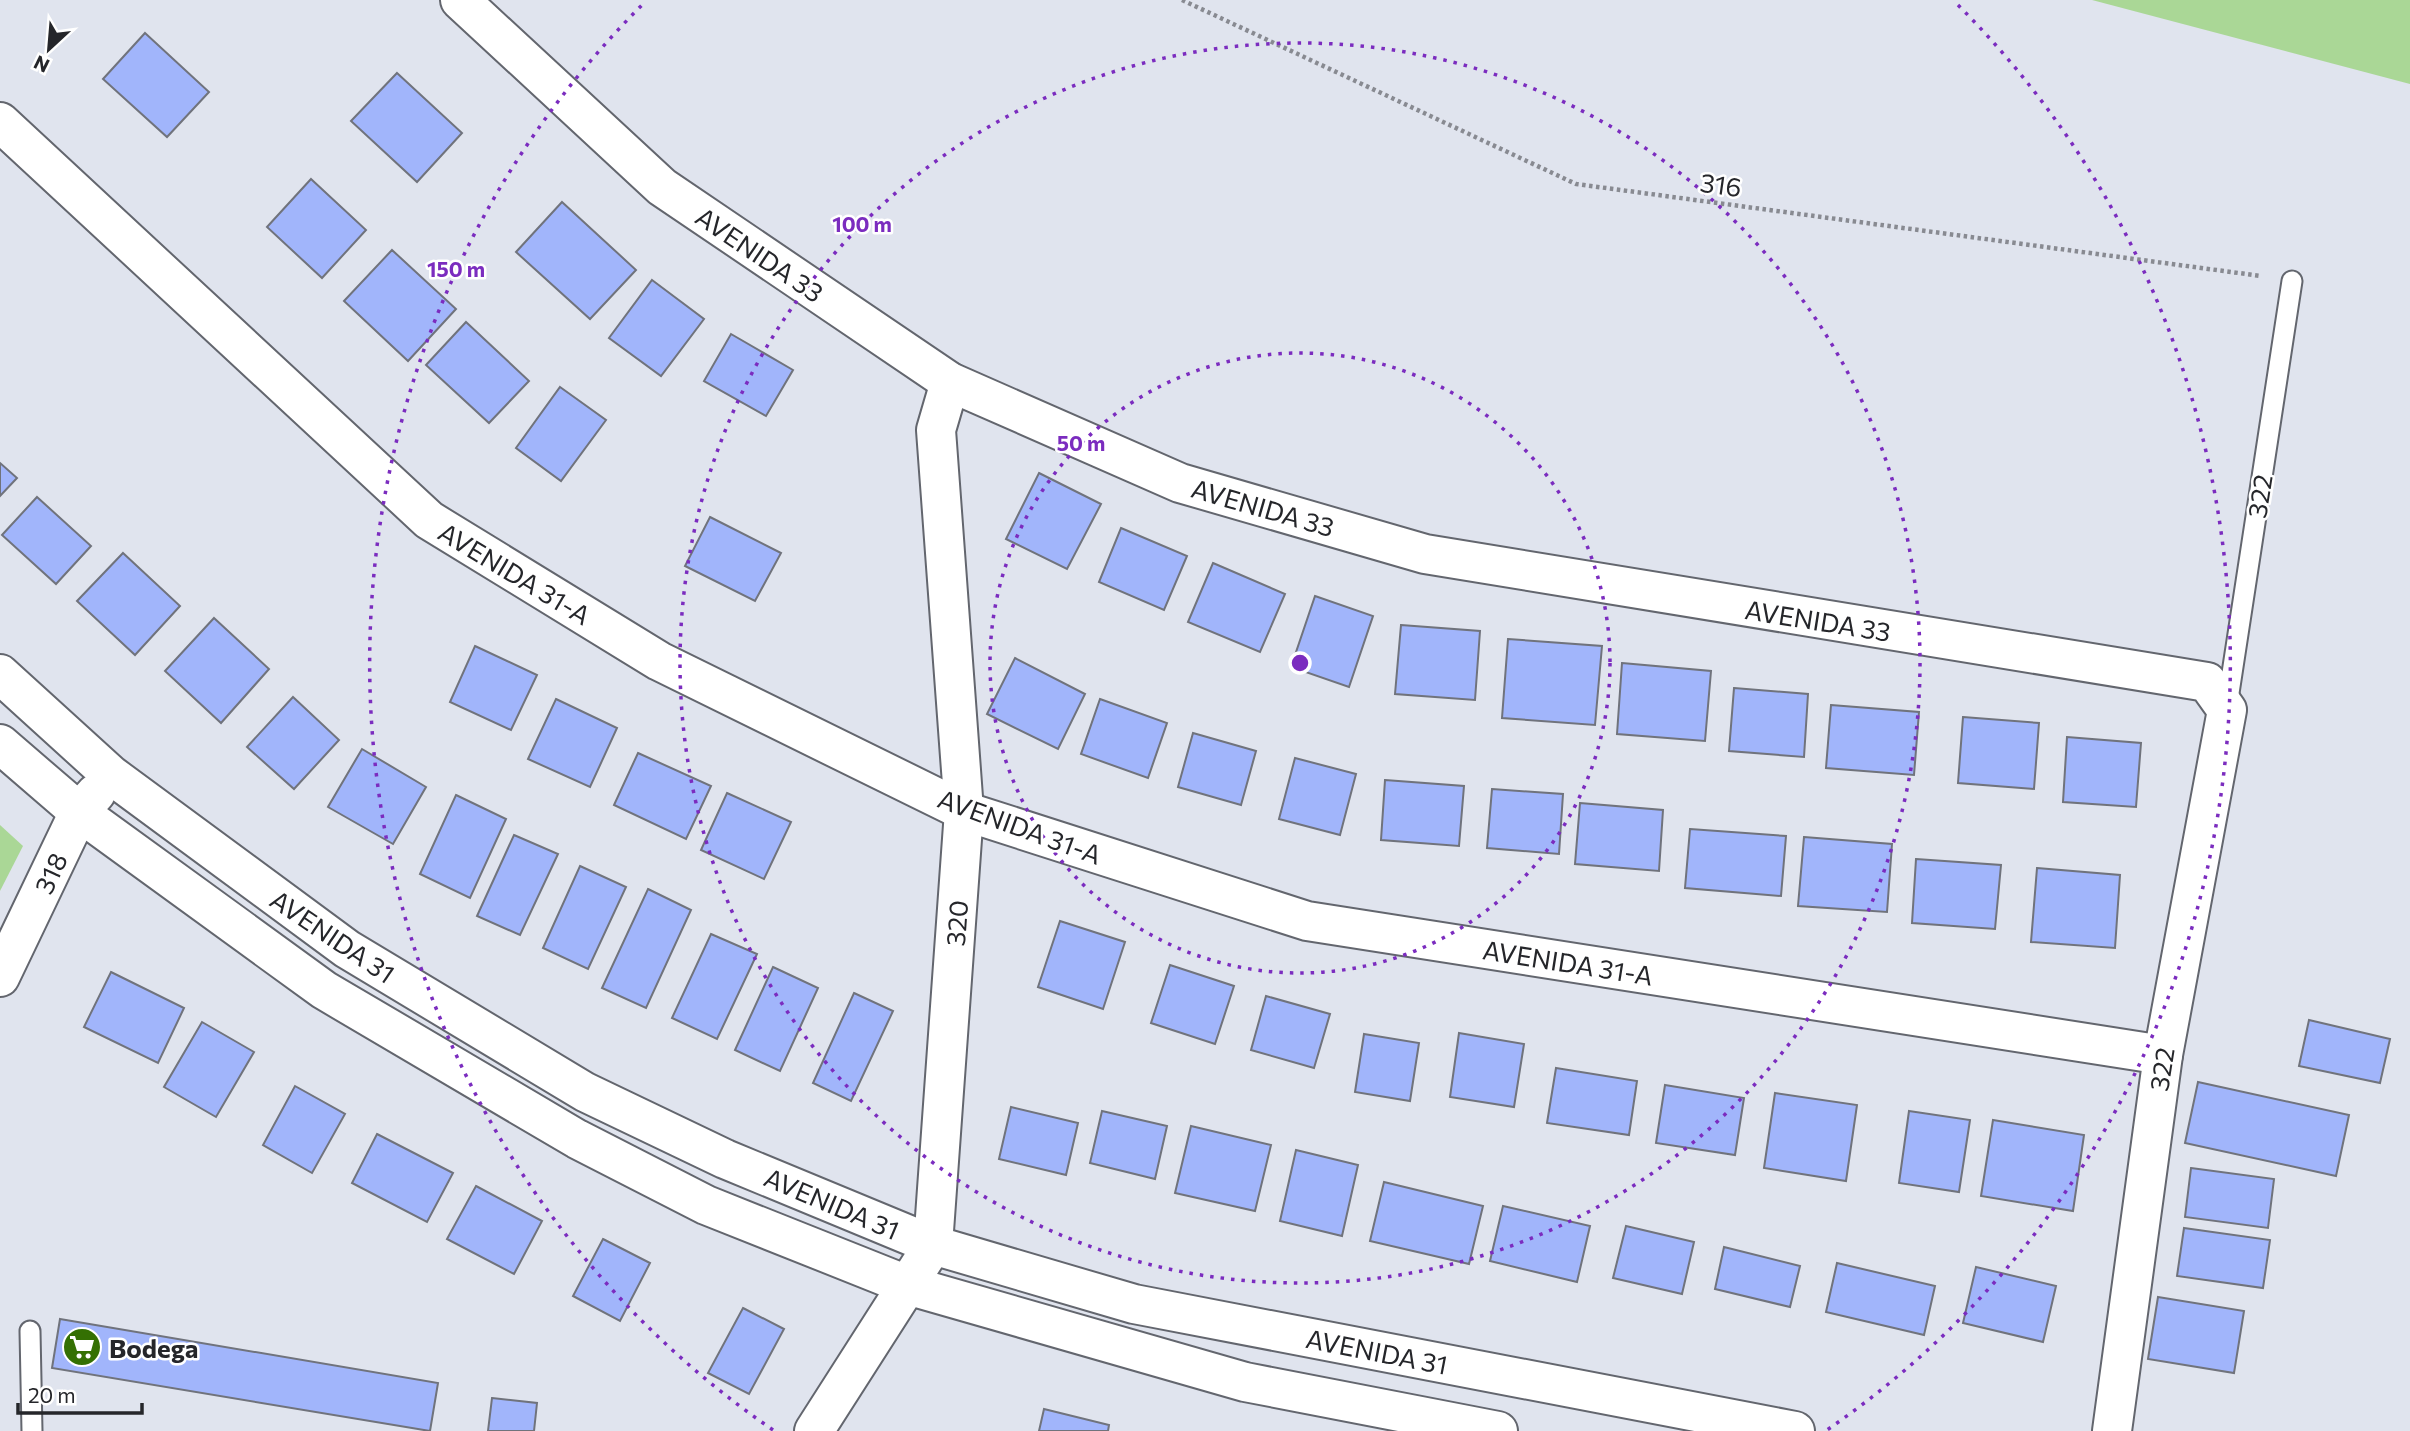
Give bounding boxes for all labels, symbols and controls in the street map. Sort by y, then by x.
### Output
north arrow [14,14,84,84]
text: N [30,51,53,78]
street label: 316 [1698,166,1744,202]
street label: AVENIDA 33 [690,200,830,308]
text: 100 m [832,211,892,236]
text: 150 m [427,256,485,281]
text: 50 m [1057,430,1105,455]
street label: AVENIDA 33 [1188,472,1338,542]
street label: 322 [2240,472,2278,520]
street label: AVENIDA 31-A [433,515,597,631]
street label: AVENIDA 33 [1743,593,1893,647]
centre of rings [1288,651,1312,675]
street label: AVENIDA 31-A [934,782,1106,870]
street label: 318 [27,848,73,898]
street label: AVENIDA 31 [265,883,401,989]
street label: 320 [939,899,973,947]
street label: AVENIDA 31-A [1481,933,1655,991]
street label: 322 [2142,1045,2180,1093]
street label: AVENIDA 31 [760,1161,904,1245]
street label: AVENIDA 31 [1304,1322,1450,1380]
supermarket icon: Bodega [61,1326,103,1368]
place label: Bodega [109,1332,199,1363]
scale bar [18,1372,142,1416]
text: 20 m [28,1382,76,1407]

